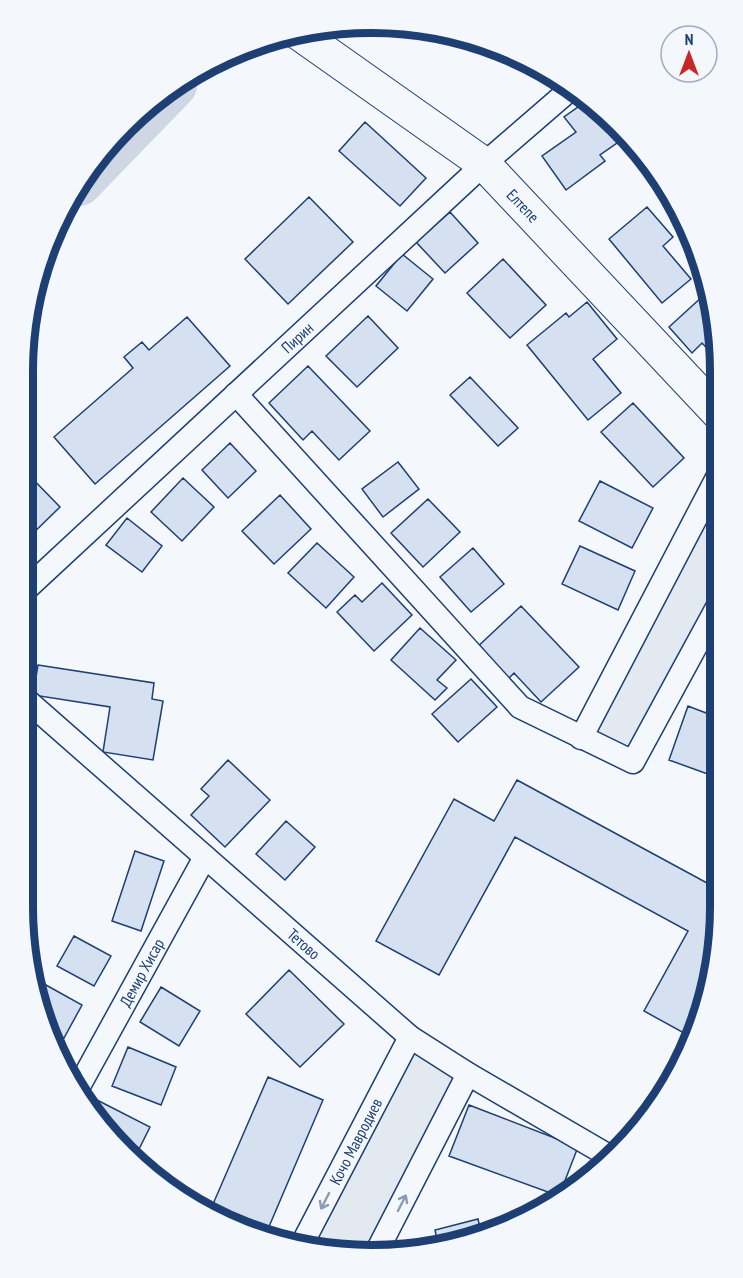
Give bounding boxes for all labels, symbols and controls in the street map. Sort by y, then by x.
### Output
north arrow [659,24,719,84]
text: N [685,29,693,49]
street label: Елтепе [503,185,544,226]
street label: Пирин [277,318,317,357]
street label: Тетово [283,924,325,964]
street label: Демир Хисар [115,935,168,1010]
street label: Кочо Мавродиев [325,1095,386,1188]
one-way arrow [319,1191,330,1209]
one-way arrow [396,1195,408,1212]

